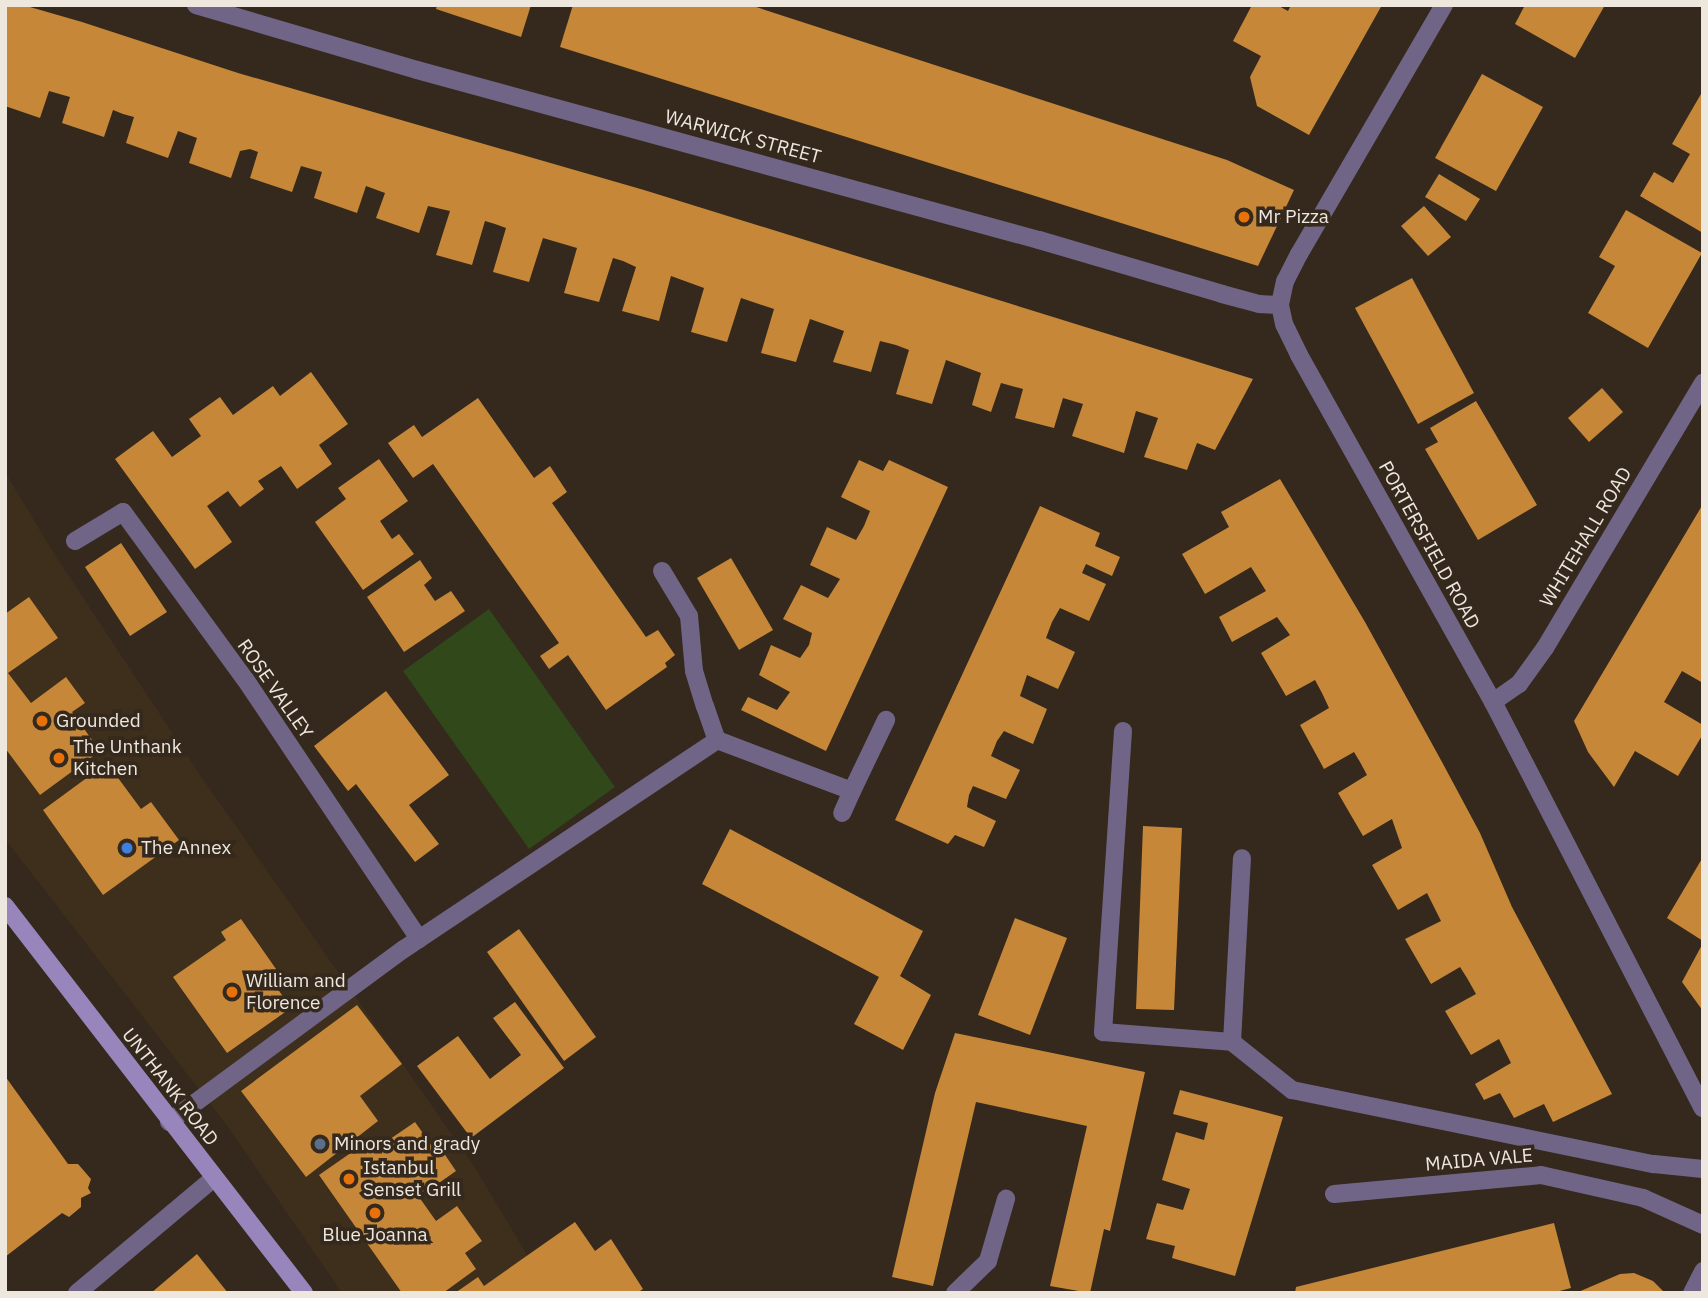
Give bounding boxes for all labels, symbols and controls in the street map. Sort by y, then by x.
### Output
street label: WARWICK STREET [662,105,824,169]
place label: Mr Pizza [1258,206,1329,228]
marker: Mr Pizza [1236,209,1252,225]
street label: PORTERSFIELD ROAD [1373,457,1485,633]
street label: WHITEHALL ROAD [1535,463,1637,611]
street label: ROSE VALLEY [232,635,318,743]
place label: Grounded [56,710,141,732]
marker: Grounded [34,713,50,729]
place label: The Unthank Kitchen [73,736,182,780]
marker: The Unthank Kitchen [51,750,67,766]
place label: The Annex [141,837,231,859]
marker: The Annex [119,840,135,856]
place label: William and Florence [246,970,346,1014]
marker: William and Florence [224,984,240,1000]
street label: UNTHANK ROAD [117,1024,223,1150]
place label: Minors and grady [334,1133,480,1155]
marker: Minors and grady [312,1136,328,1152]
street label: MAIDA VALE [1424,1144,1534,1176]
place label: Istanbul Senset Grill [363,1157,461,1201]
marker: Istanbul Senset Grill [341,1171,357,1187]
marker: Blue Joanna [367,1205,383,1221]
place label: Blue Joanna [322,1224,428,1246]

